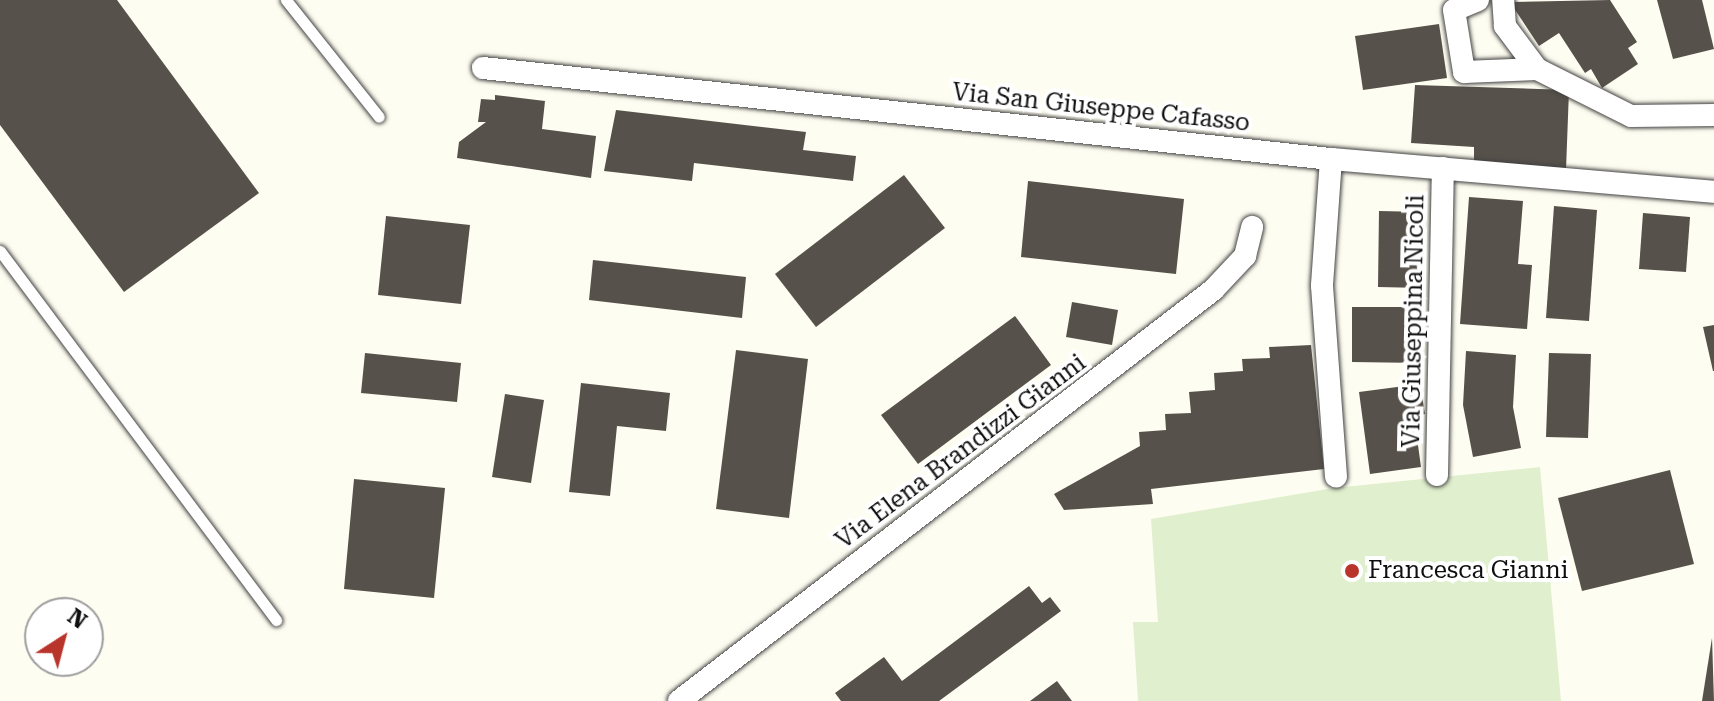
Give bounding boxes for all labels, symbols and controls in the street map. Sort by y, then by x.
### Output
street label: Via San Giuseppe Cafasso [951,78,1251,138]
street label: Via Giuseppina Nicoli [1397,194,1431,448]
street label: Via Elena Brandizzi Gianni [830,349,1092,555]
place label: Francesca Gianni [1368,557,1568,585]
marker: Francesca Gianni [1343,562,1361,580]
north arrow [24,597,104,677]
text: N [63,604,91,634]

